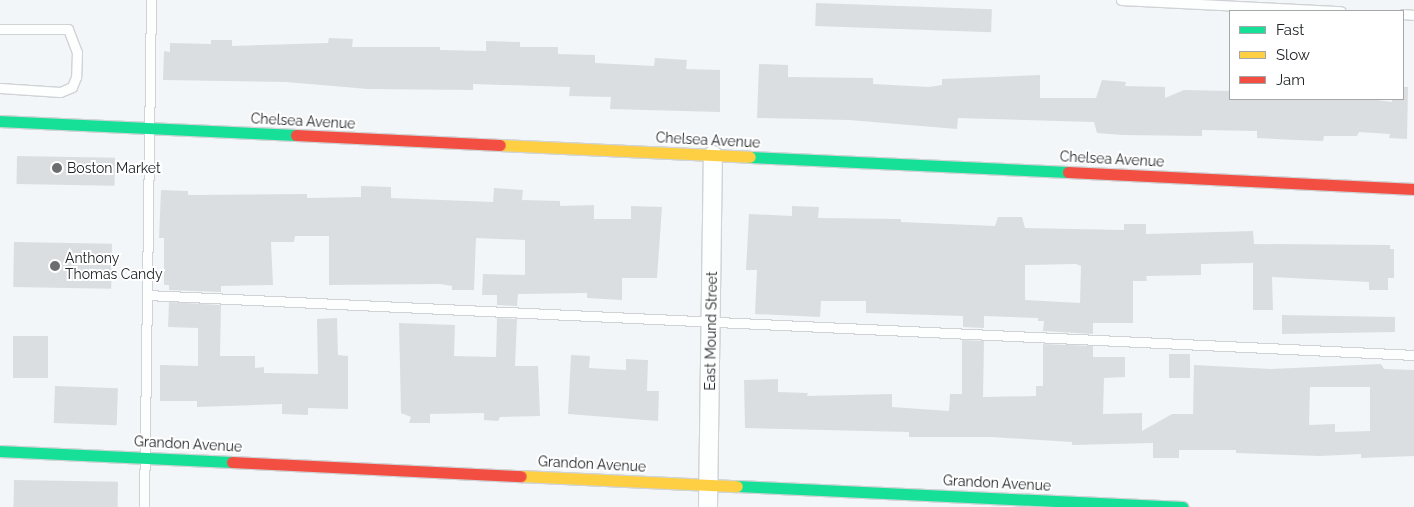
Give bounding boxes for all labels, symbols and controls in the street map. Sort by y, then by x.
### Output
legend [1229,10,1404,100]
text: Fast [1276,21,1304,39]
text: Slow [1276,46,1310,64]
text: Jam [1276,71,1305,89]
street label: Chelsea Avenue [250,110,356,132]
street label: Chelsea Avenue [655,129,761,151]
street label: Chelsea Avenue [1059,148,1165,170]
place label: Boston Market [67,160,161,176]
marker: Boston Market [51,162,63,174]
place label: Anthony Thomas Candy [65,250,163,282]
marker: Anthony Thomas Candy [49,260,61,272]
street label: East Mound Street [702,271,720,391]
street label: Grandon Avenue [133,433,243,455]
street label: Grandon Avenue [537,453,647,475]
street label: Grandon Avenue [942,472,1052,494]

